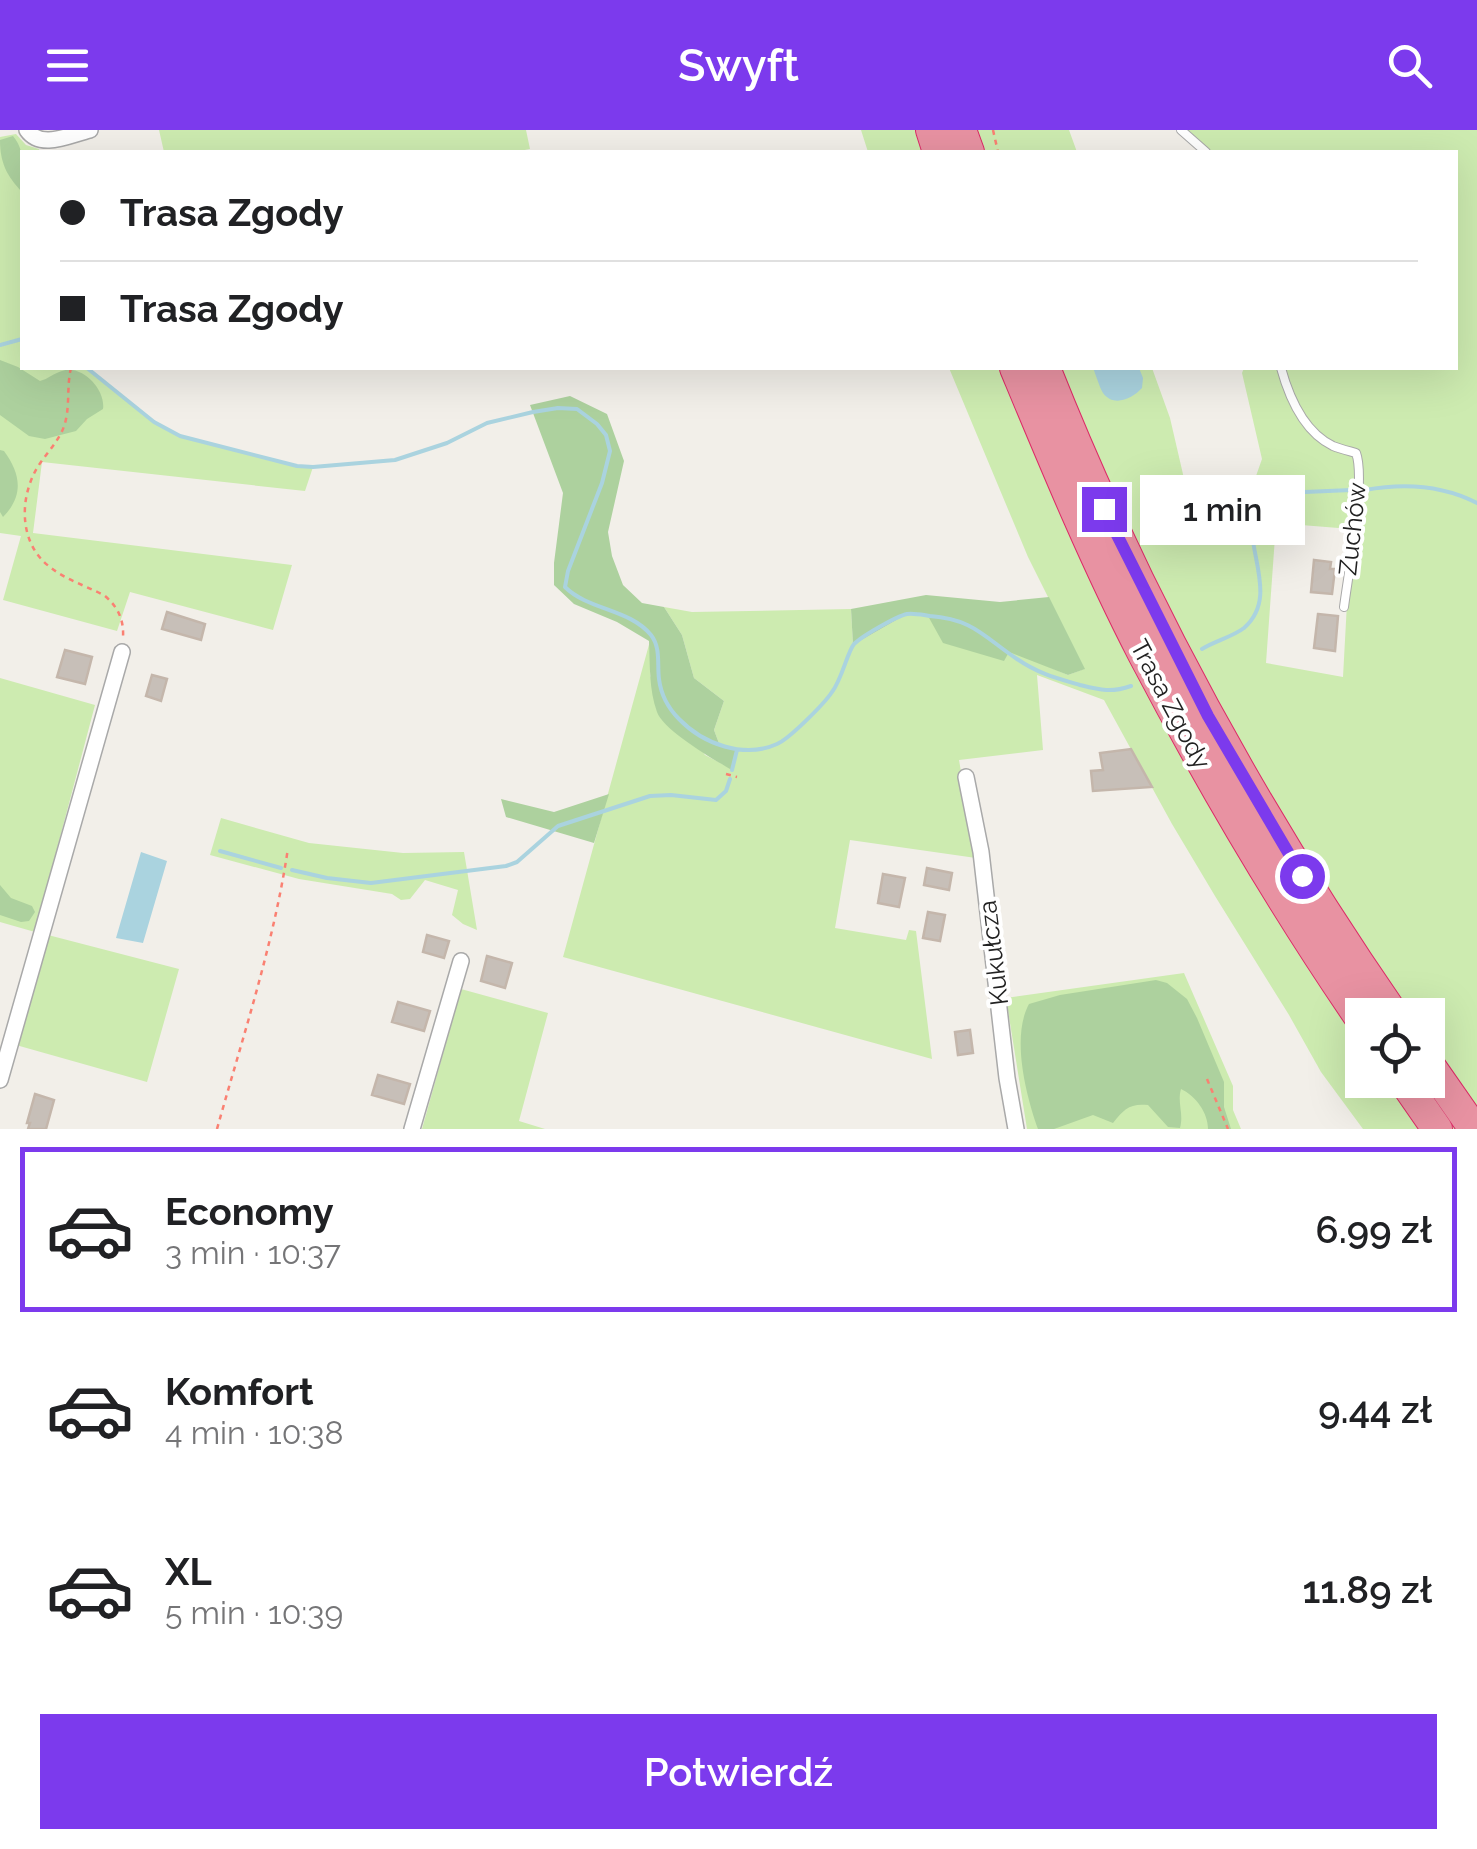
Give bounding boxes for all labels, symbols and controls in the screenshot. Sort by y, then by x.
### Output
icon: menu [40,38,95,93]
icon: search [1382,38,1437,93]
text: Swyft [678,39,799,92]
text: Trasa Zgody [120,190,344,235]
text: Trasa Zgody [120,286,344,331]
callout: 1 min [1139,474,1304,544]
street label: Zuchów [1332,481,1372,577]
route end [1082,487,1127,532]
text: 1 min [1183,491,1262,528]
street label: Trasa Zgody [1124,634,1218,774]
route start [1280,854,1325,899]
street label: Kukułcza [972,899,1014,1007]
map controls [1345,998,1445,1098]
button: locate [1345,998,1445,1098]
icon: car [45,1185,135,1275]
text: Economy [165,1189,334,1234]
text: 6.99 zł [1316,1207,1432,1252]
text: 3 min · 10:37 [165,1234,341,1271]
icon: car [45,1365,135,1455]
text: Komfort [165,1369,314,1414]
text: 9.44 zł [1318,1387,1432,1432]
text: 4 min · 10:38 [165,1414,343,1451]
icon: car [45,1545,135,1635]
text: XL [165,1549,212,1594]
text: 11.89 zł [1302,1567,1432,1612]
text: 5 min · 10:39 [165,1594,343,1631]
button: Potwierdź [40,1714,1437,1829]

